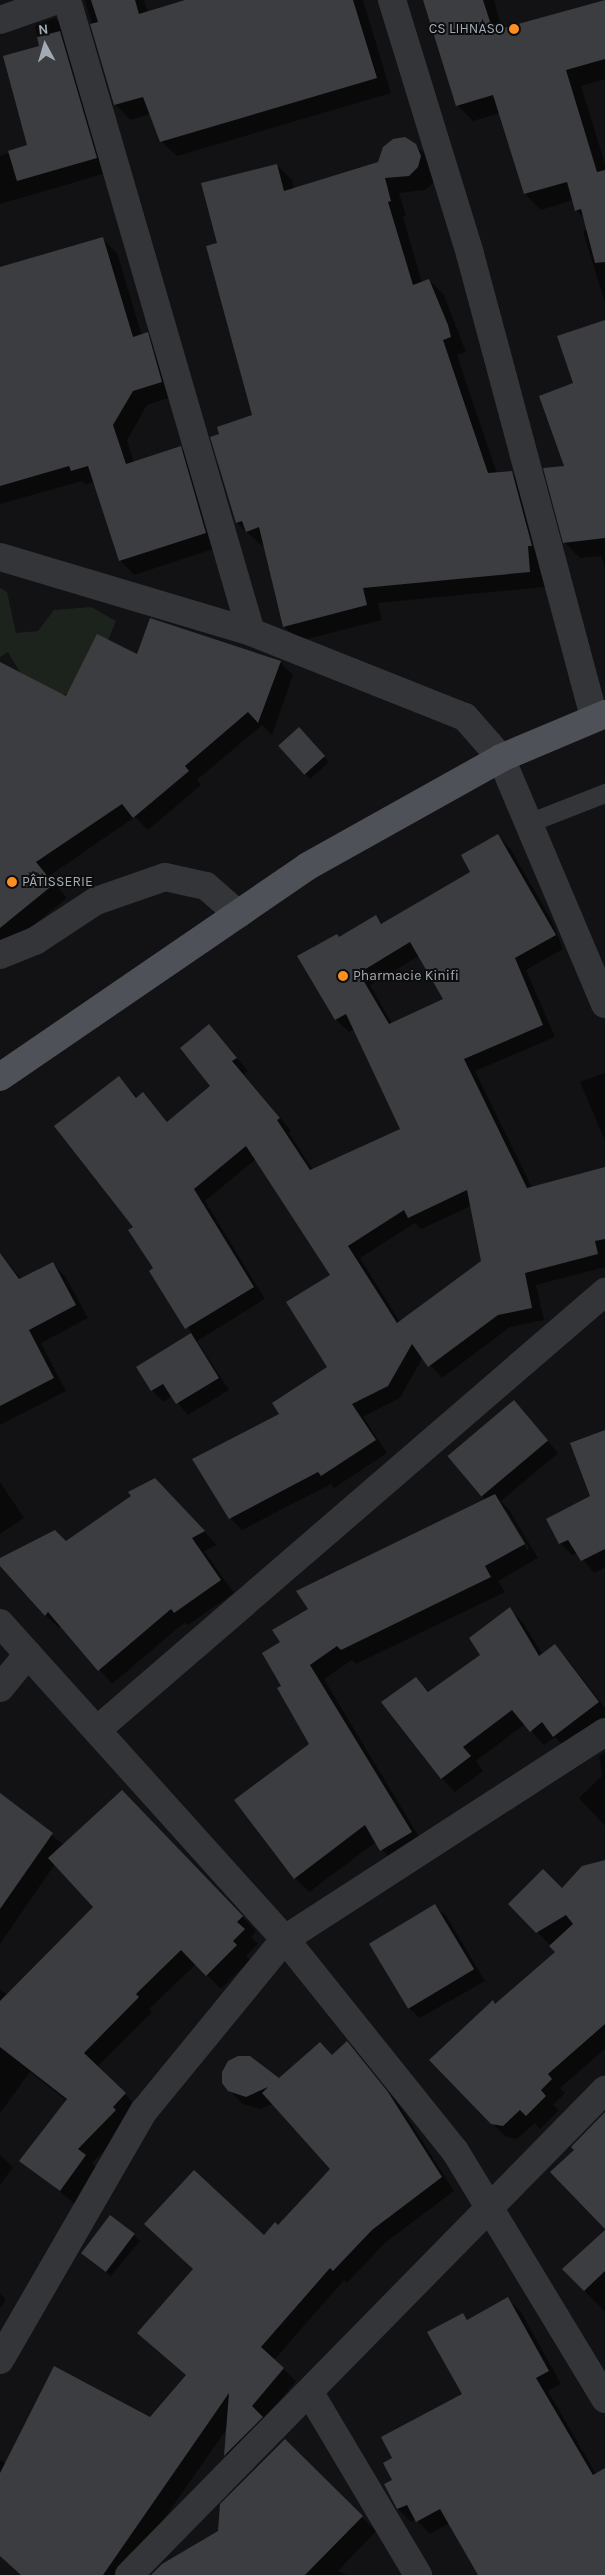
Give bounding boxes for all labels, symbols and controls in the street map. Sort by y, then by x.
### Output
north arrow [20,20,70,70]
text: N [37,21,49,39]
place label: CS LIHNASO [429,21,504,37]
marker: CS LIHNASO [508,23,520,35]
place label: PÂTISSERIE [22,874,93,890]
marker: PÂTISSERIE [6,876,18,888]
place label: Pharmacie Kinifi [353,968,459,984]
marker: Pharmacie Kinifi [337,970,349,982]

